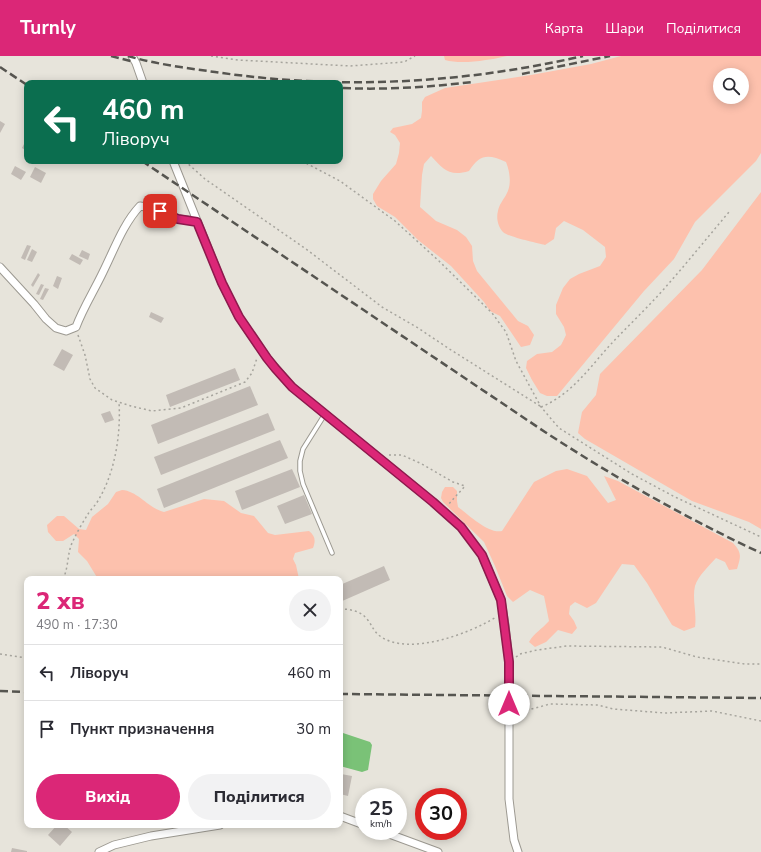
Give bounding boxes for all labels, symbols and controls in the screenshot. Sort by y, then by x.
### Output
text: Turnly [20,15,76,41]
text: Карта [545,19,583,38]
text: Шари [605,19,644,38]
text: Поділитися [666,19,741,38]
map controls [713,68,749,104]
button: search [713,68,749,104]
text: 460 m [102,91,185,129]
icon: left [36,96,88,148]
text: Ліворуч [102,127,170,151]
pin [143,194,177,228]
icon: arrive [149,200,171,222]
text: 2 хв [36,585,85,617]
button: close [289,589,331,631]
text: 490 m · 17:30 [36,616,118,634]
icon: left [36,662,58,684]
text: Ліворуч [70,663,129,683]
text: 460 m [287,663,331,683]
position arrow [488,683,530,725]
icon: arrive [36,718,58,740]
text: Пункт призначення [70,719,215,739]
text: 30 m [296,719,331,739]
button: Вихід [36,774,180,820]
button: Поділитися [188,774,331,820]
speed limit sign: 30 [415,788,467,840]
text: 25 [369,795,393,822]
text: km/h [370,817,392,831]

